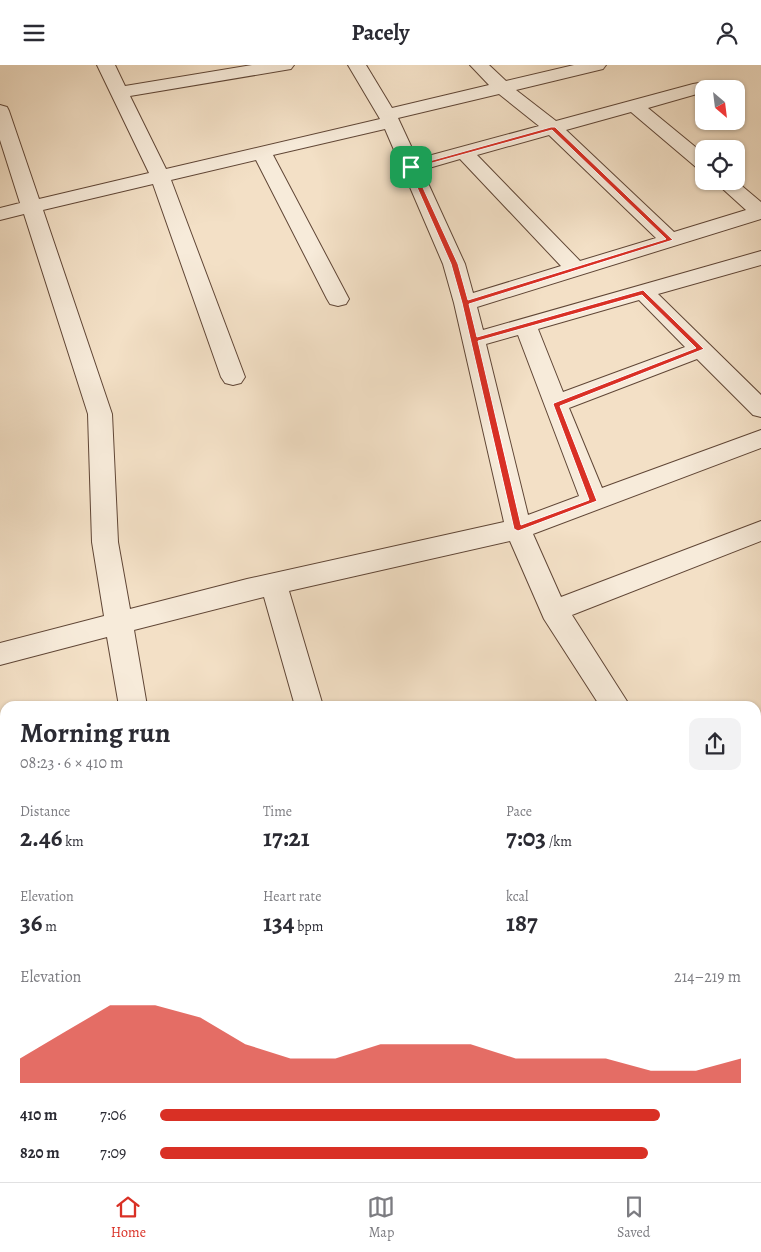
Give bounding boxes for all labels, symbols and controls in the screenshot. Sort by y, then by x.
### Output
text: Pacely [351,18,410,48]
icon: menu [20,19,48,47]
icon: person [713,19,741,47]
north arrow [695,80,745,130]
map controls [695,80,745,190]
button: locate [695,140,745,190]
pin [390,146,432,188]
icon: arrive [397,153,425,181]
text: Morning run [20,714,170,752]
button: share [689,718,741,770]
text: 08:23 · 6 × 410 m [20,752,123,774]
text: Distance [20,802,70,821]
text: Time [263,802,292,821]
text: Pace [506,802,532,821]
text: 2.46 [20,821,62,855]
text: 17:21 [263,821,310,855]
text: 7:03 [506,821,546,855]
text: km [62,832,84,851]
text: /km [546,832,572,851]
text: Elevation [20,887,74,906]
text: Heart rate [263,887,321,906]
text: kcal [506,887,528,906]
text: 36 [20,906,42,940]
text: 134 [263,906,294,940]
text: 187 [506,906,538,940]
text: m [42,917,57,936]
text: bpm [294,917,323,936]
text: Elevation [20,966,81,988]
text: 214–219 m [674,966,741,988]
text: 410 m [20,1104,58,1126]
text: 7:06 [100,1104,126,1126]
text: 820 m [20,1142,60,1164]
text: 7:09 [100,1142,126,1164]
tab: Home [111,1193,146,1242]
tab: Map [367,1193,395,1242]
tab: Saved [617,1193,650,1242]

